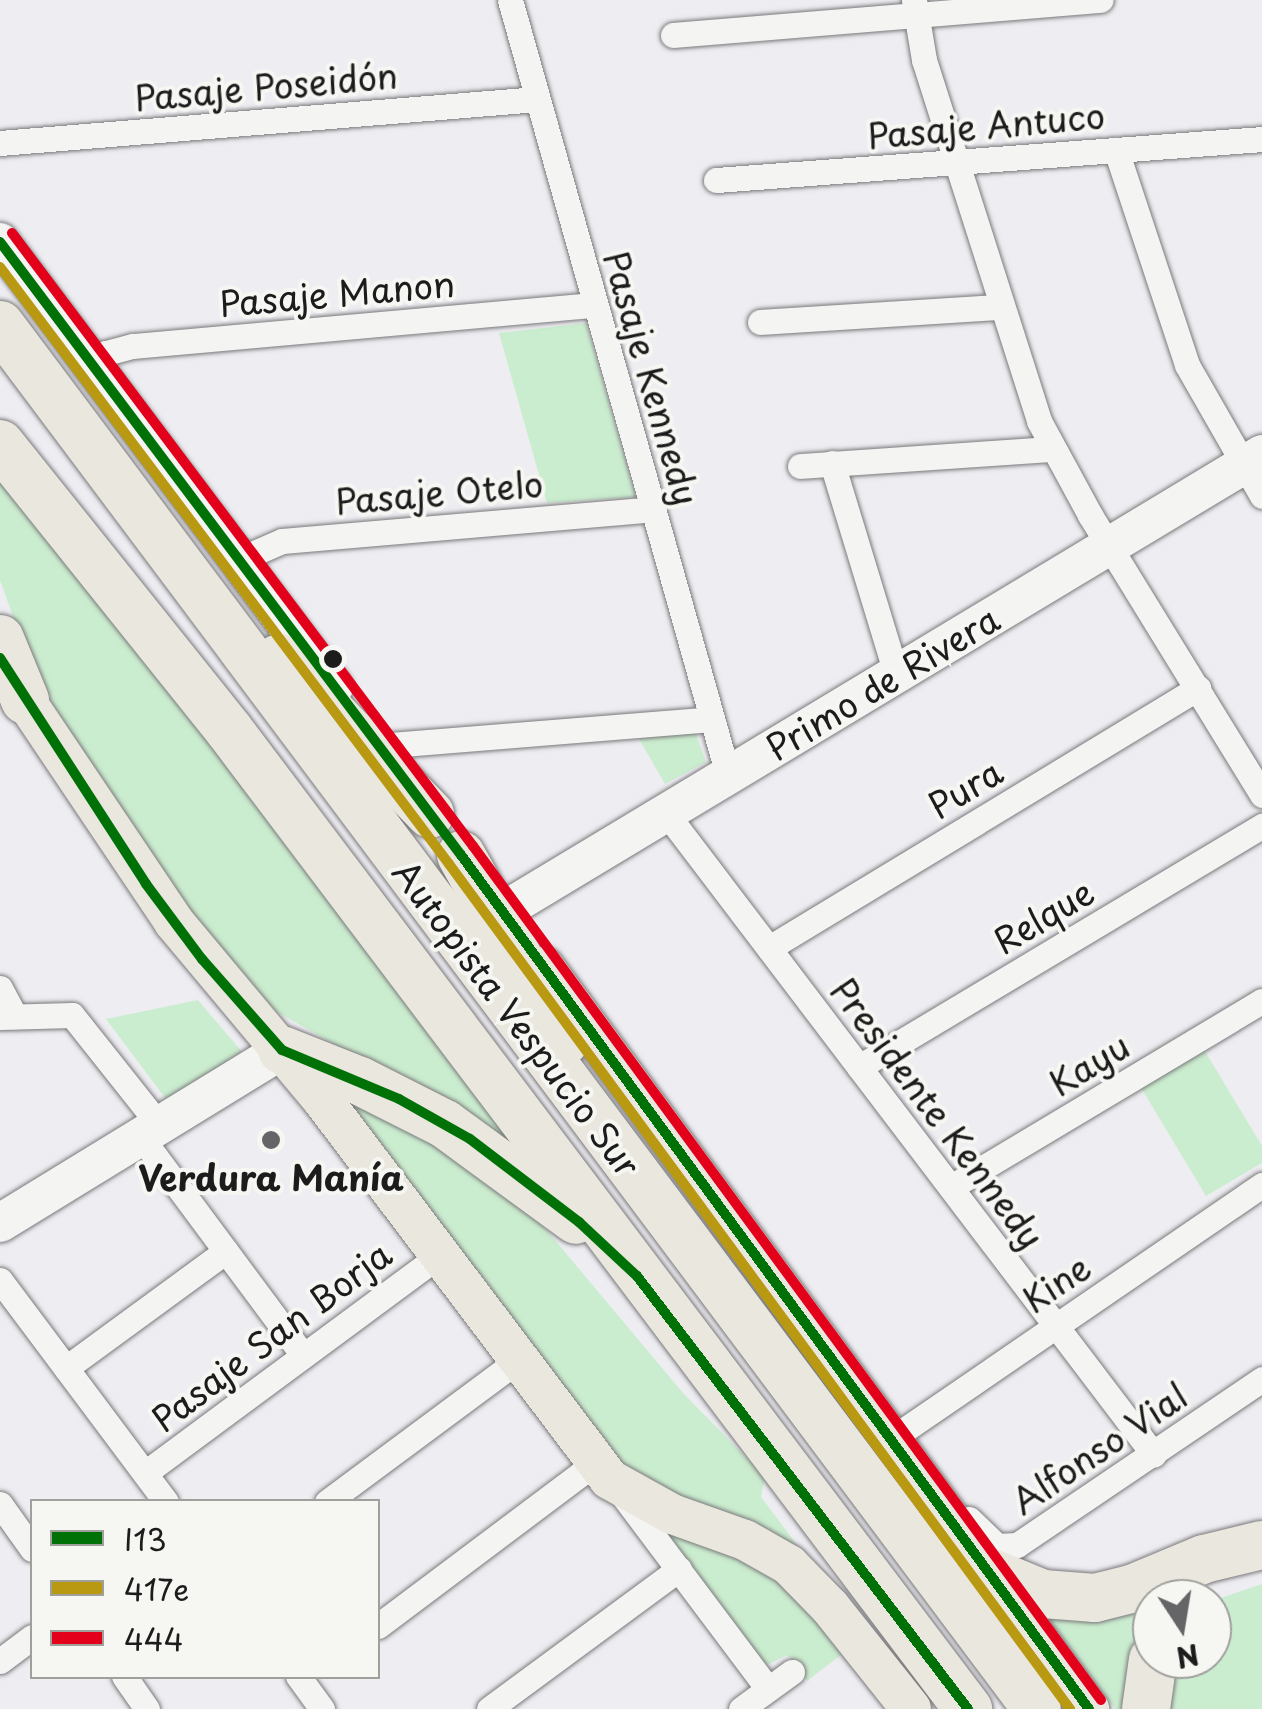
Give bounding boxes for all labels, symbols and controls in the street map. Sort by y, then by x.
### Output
street label: Pasaje Poseidón [133,54,399,118]
street label: Pasaje Antuco [865,94,1107,156]
street label: Pasaje Kennedy [596,246,708,510]
street label: Pasaje Manon [217,262,457,324]
street label: Pasaje Otelo [334,462,544,522]
street label: Primo de Rivera [757,596,1007,770]
unlabelled marker [323,649,343,669]
street label: Pura [921,750,1009,826]
street label: Autopista Vespucio Sur [384,851,650,1185]
street label: Relque [985,870,1101,962]
street label: Presidente Kennedy [823,970,1053,1256]
street label: Kayu [1041,1024,1137,1104]
marker: Verdura Manía [260,1129,282,1151]
place label: Verdura Manía [138,1156,404,1198]
street label: Pasaje San Borja [143,1233,399,1439]
street label: Kine [1014,1245,1098,1321]
street label: Alfonso Vial [1003,1374,1195,1522]
legend [30,1499,380,1679]
text: I13 [124,1516,167,1561]
text: 417e [124,1566,189,1611]
north arrow [1132,1579,1232,1679]
text: 444 [124,1616,184,1661]
text: N [1173,1634,1203,1680]

